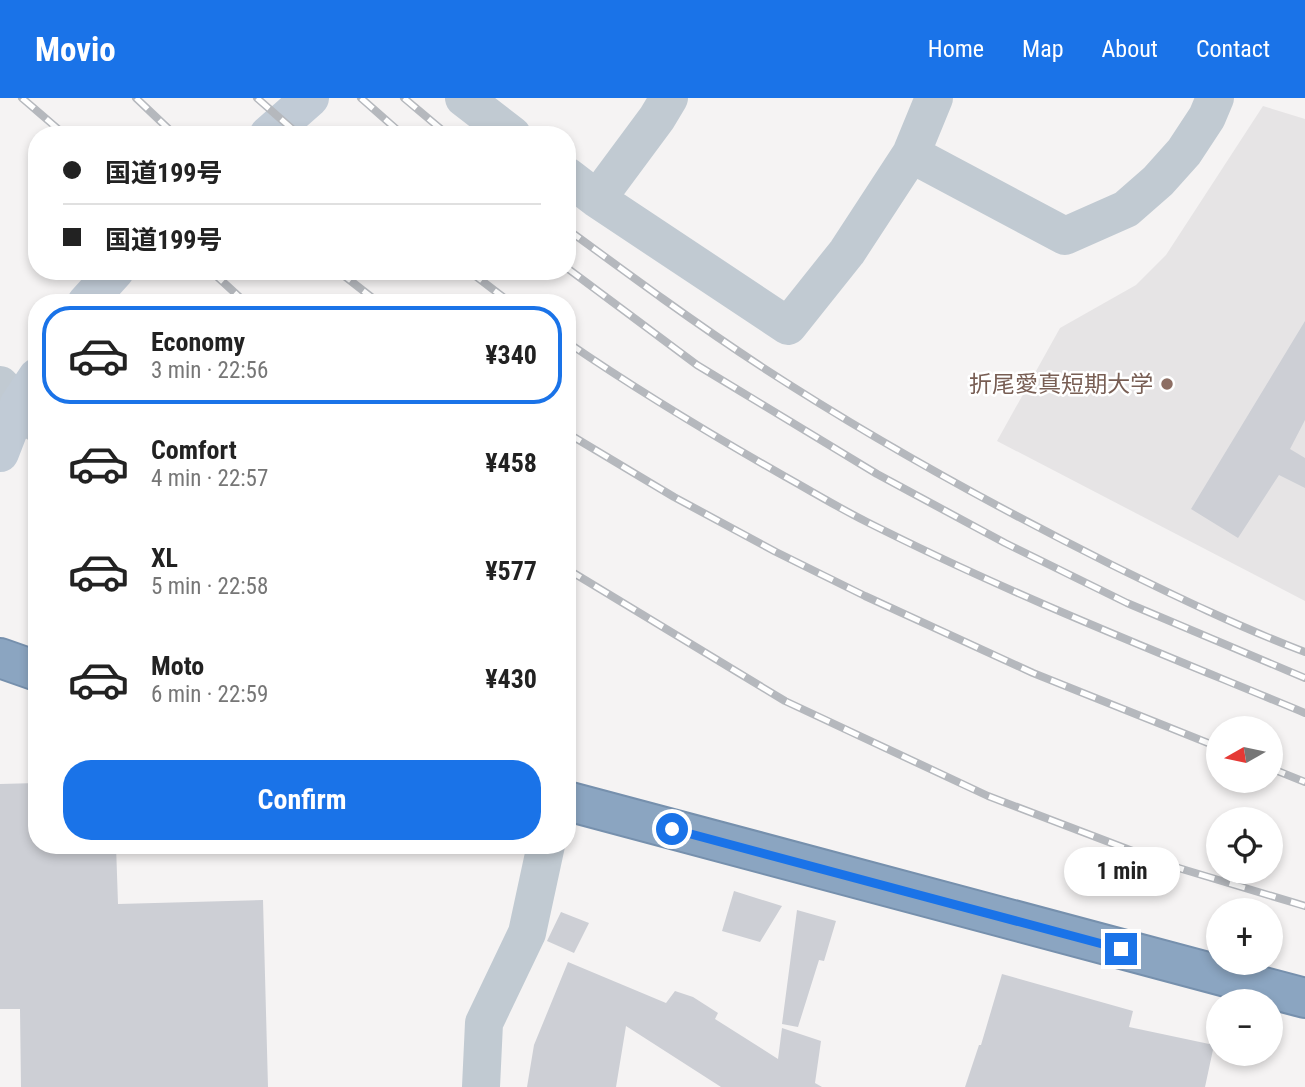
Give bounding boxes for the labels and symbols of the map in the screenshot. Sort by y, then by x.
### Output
place label: 折尾愛真短期大学 [969,371,1153,398]
marker: 折尾愛真短期大学 [1159,376,1175,392]
north arrow [1206,716,1283,793]
route start [656,813,688,845]
callout: 1 min [1063,848,1179,896]
route end [1105,933,1137,965]

